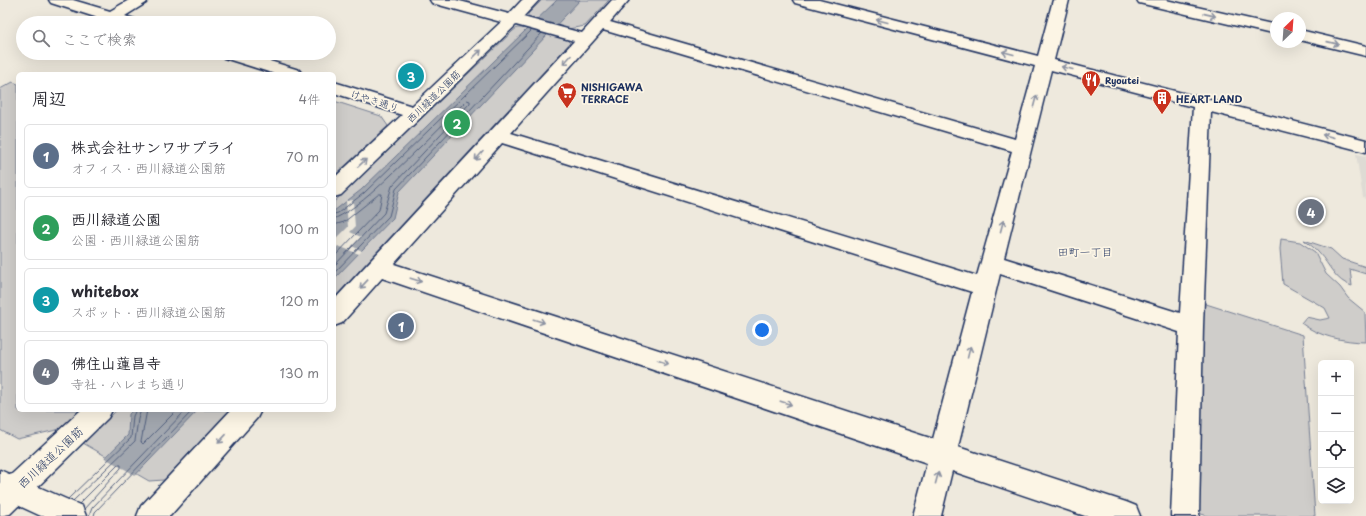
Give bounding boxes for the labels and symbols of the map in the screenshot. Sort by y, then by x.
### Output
one-way arrow [1203,11,1216,19]
north arrow [1270,12,1306,48]
one-way arrow [876,16,889,24]
one-way arrow [1326,40,1339,47]
one-way arrow [472,49,482,59]
one-way arrow [1001,49,1014,56]
one-way arrow [562,55,571,65]
pin: 3 [398,61,424,91]
one-way arrow [1061,64,1074,71]
street label: 西川緑道公園筋 [403,66,463,126]
restaurant icon: Ryoutei [1080,69,1102,97]
place label: Ryoutei [1105,73,1139,87]
place label: NISHIGAWA TERRACE [581,79,643,106]
supermarket icon: NISHIGAWA TERRACE [556,81,578,109]
street label: けやき通り [349,85,401,115]
building icon: HEART LAND [1151,87,1173,115]
place label: HEART LAND [1176,91,1242,106]
one-way arrow [1032,95,1039,108]
pin: 2 [444,108,470,138]
one-way arrow [1322,132,1335,139]
one-way arrow [474,151,484,161]
one-way arrow [357,159,367,168]
pin: 4 [1298,197,1324,227]
one-way arrow [999,220,1006,233]
district label: 田町一丁目 [1058,243,1113,260]
one-way arrow [409,277,422,284]
one-way arrow [359,279,369,289]
pin: 1 [388,311,414,341]
one-way arrow [533,318,546,325]
your location [752,320,772,340]
one-way arrow [965,346,973,359]
one-way arrow [656,359,669,366]
one-way arrow [779,400,792,407]
street label: 西川緑道公園筋 [13,422,87,492]
one-way arrow [217,434,226,444]
one-way arrow [934,472,942,485]

